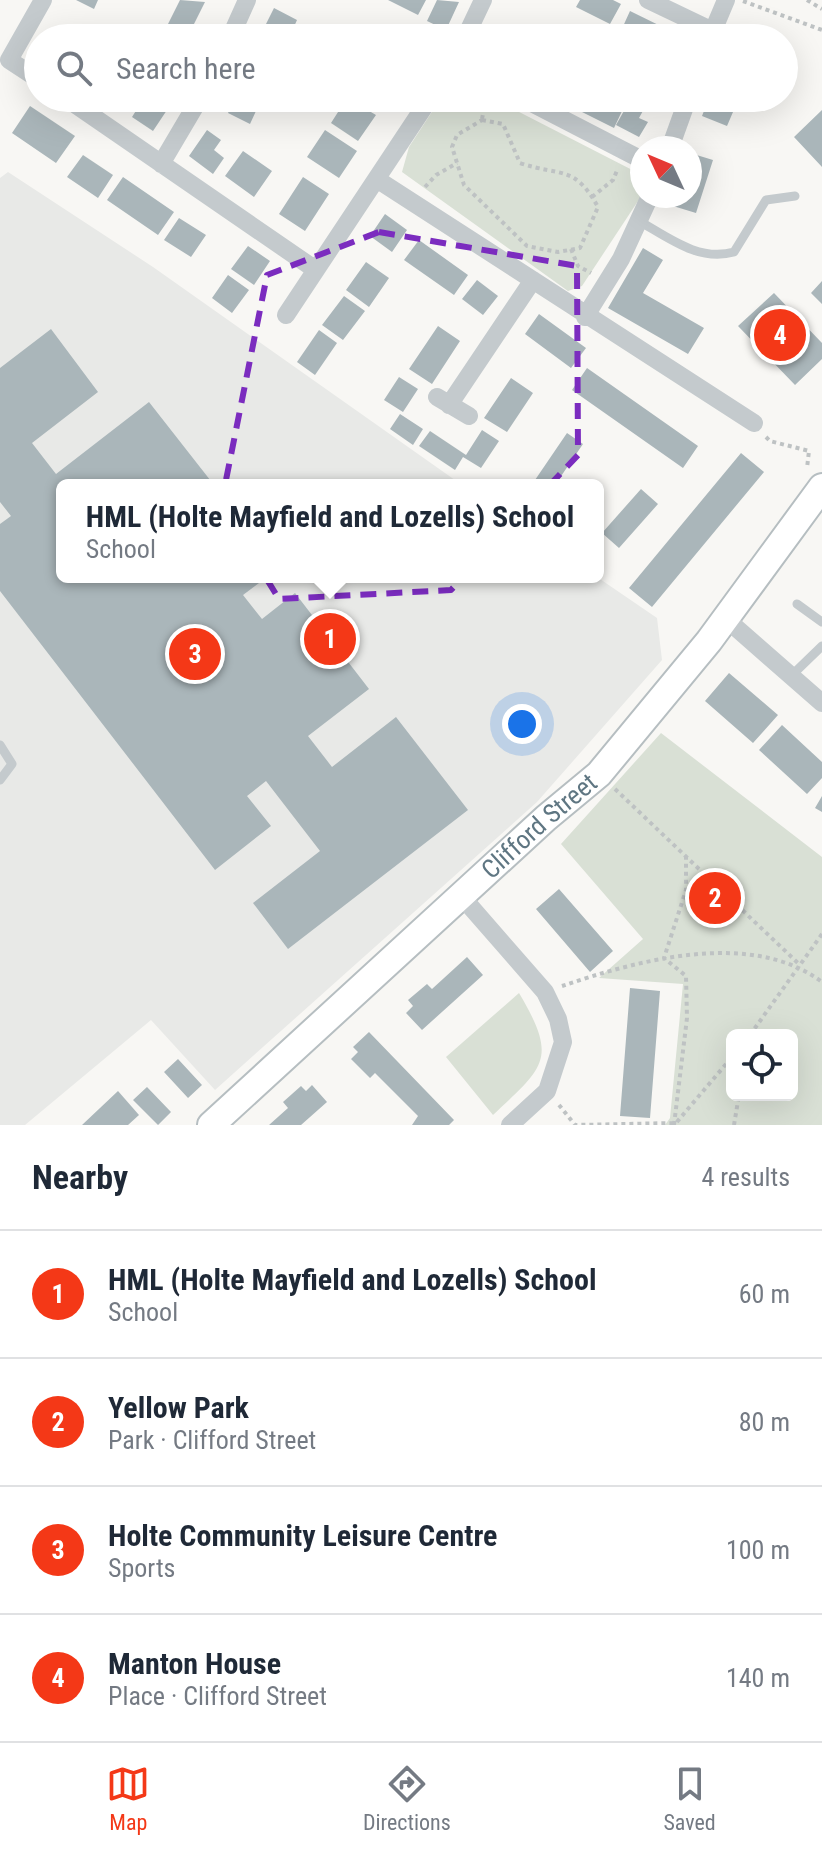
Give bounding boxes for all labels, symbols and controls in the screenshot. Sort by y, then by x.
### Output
search box [24,24,798,112]
icon: search [52,46,96,90]
text: Search here [116,51,256,86]
north arrow [630,136,702,208]
pin: 4 [754,305,806,365]
popup [56,479,604,583]
text: HML (Holte Mayfield and Lozells) School [86,499,574,534]
text: School [86,534,156,564]
pin: 1 [304,609,356,669]
pin: 3 [169,624,221,684]
your location [502,704,542,744]
street label: Clifford Street [475,767,603,885]
pin: 2 [689,868,741,928]
map controls [726,1029,798,1101]
button: locate [726,1029,798,1101]
text: Nearby [32,1157,128,1197]
text: 4 results [701,1162,790,1192]
text: HML (Holte Mayfield and Lozells) School [108,1262,597,1297]
text: 1 [51,1279,65,1309]
text: 60 m [739,1279,790,1309]
text: School [108,1297,178,1327]
text: Yellow Park [108,1390,249,1425]
text: 2 [51,1407,65,1437]
text: 80 m [739,1407,790,1437]
text: Park · Clifford Street [108,1425,316,1455]
text: Holte Community Leisure Centre [108,1518,497,1553]
text: 3 [51,1535,65,1565]
text: 100 m [726,1535,790,1565]
text: Sports [108,1553,175,1583]
text: Manton House [108,1646,281,1681]
text: 4 [51,1663,65,1693]
text: 140 m [726,1663,790,1693]
text: Place · Clifford Street [108,1681,327,1711]
tab: Map [106,1762,150,1835]
tab: Directions [363,1762,451,1835]
tab: Saved [663,1762,716,1835]

